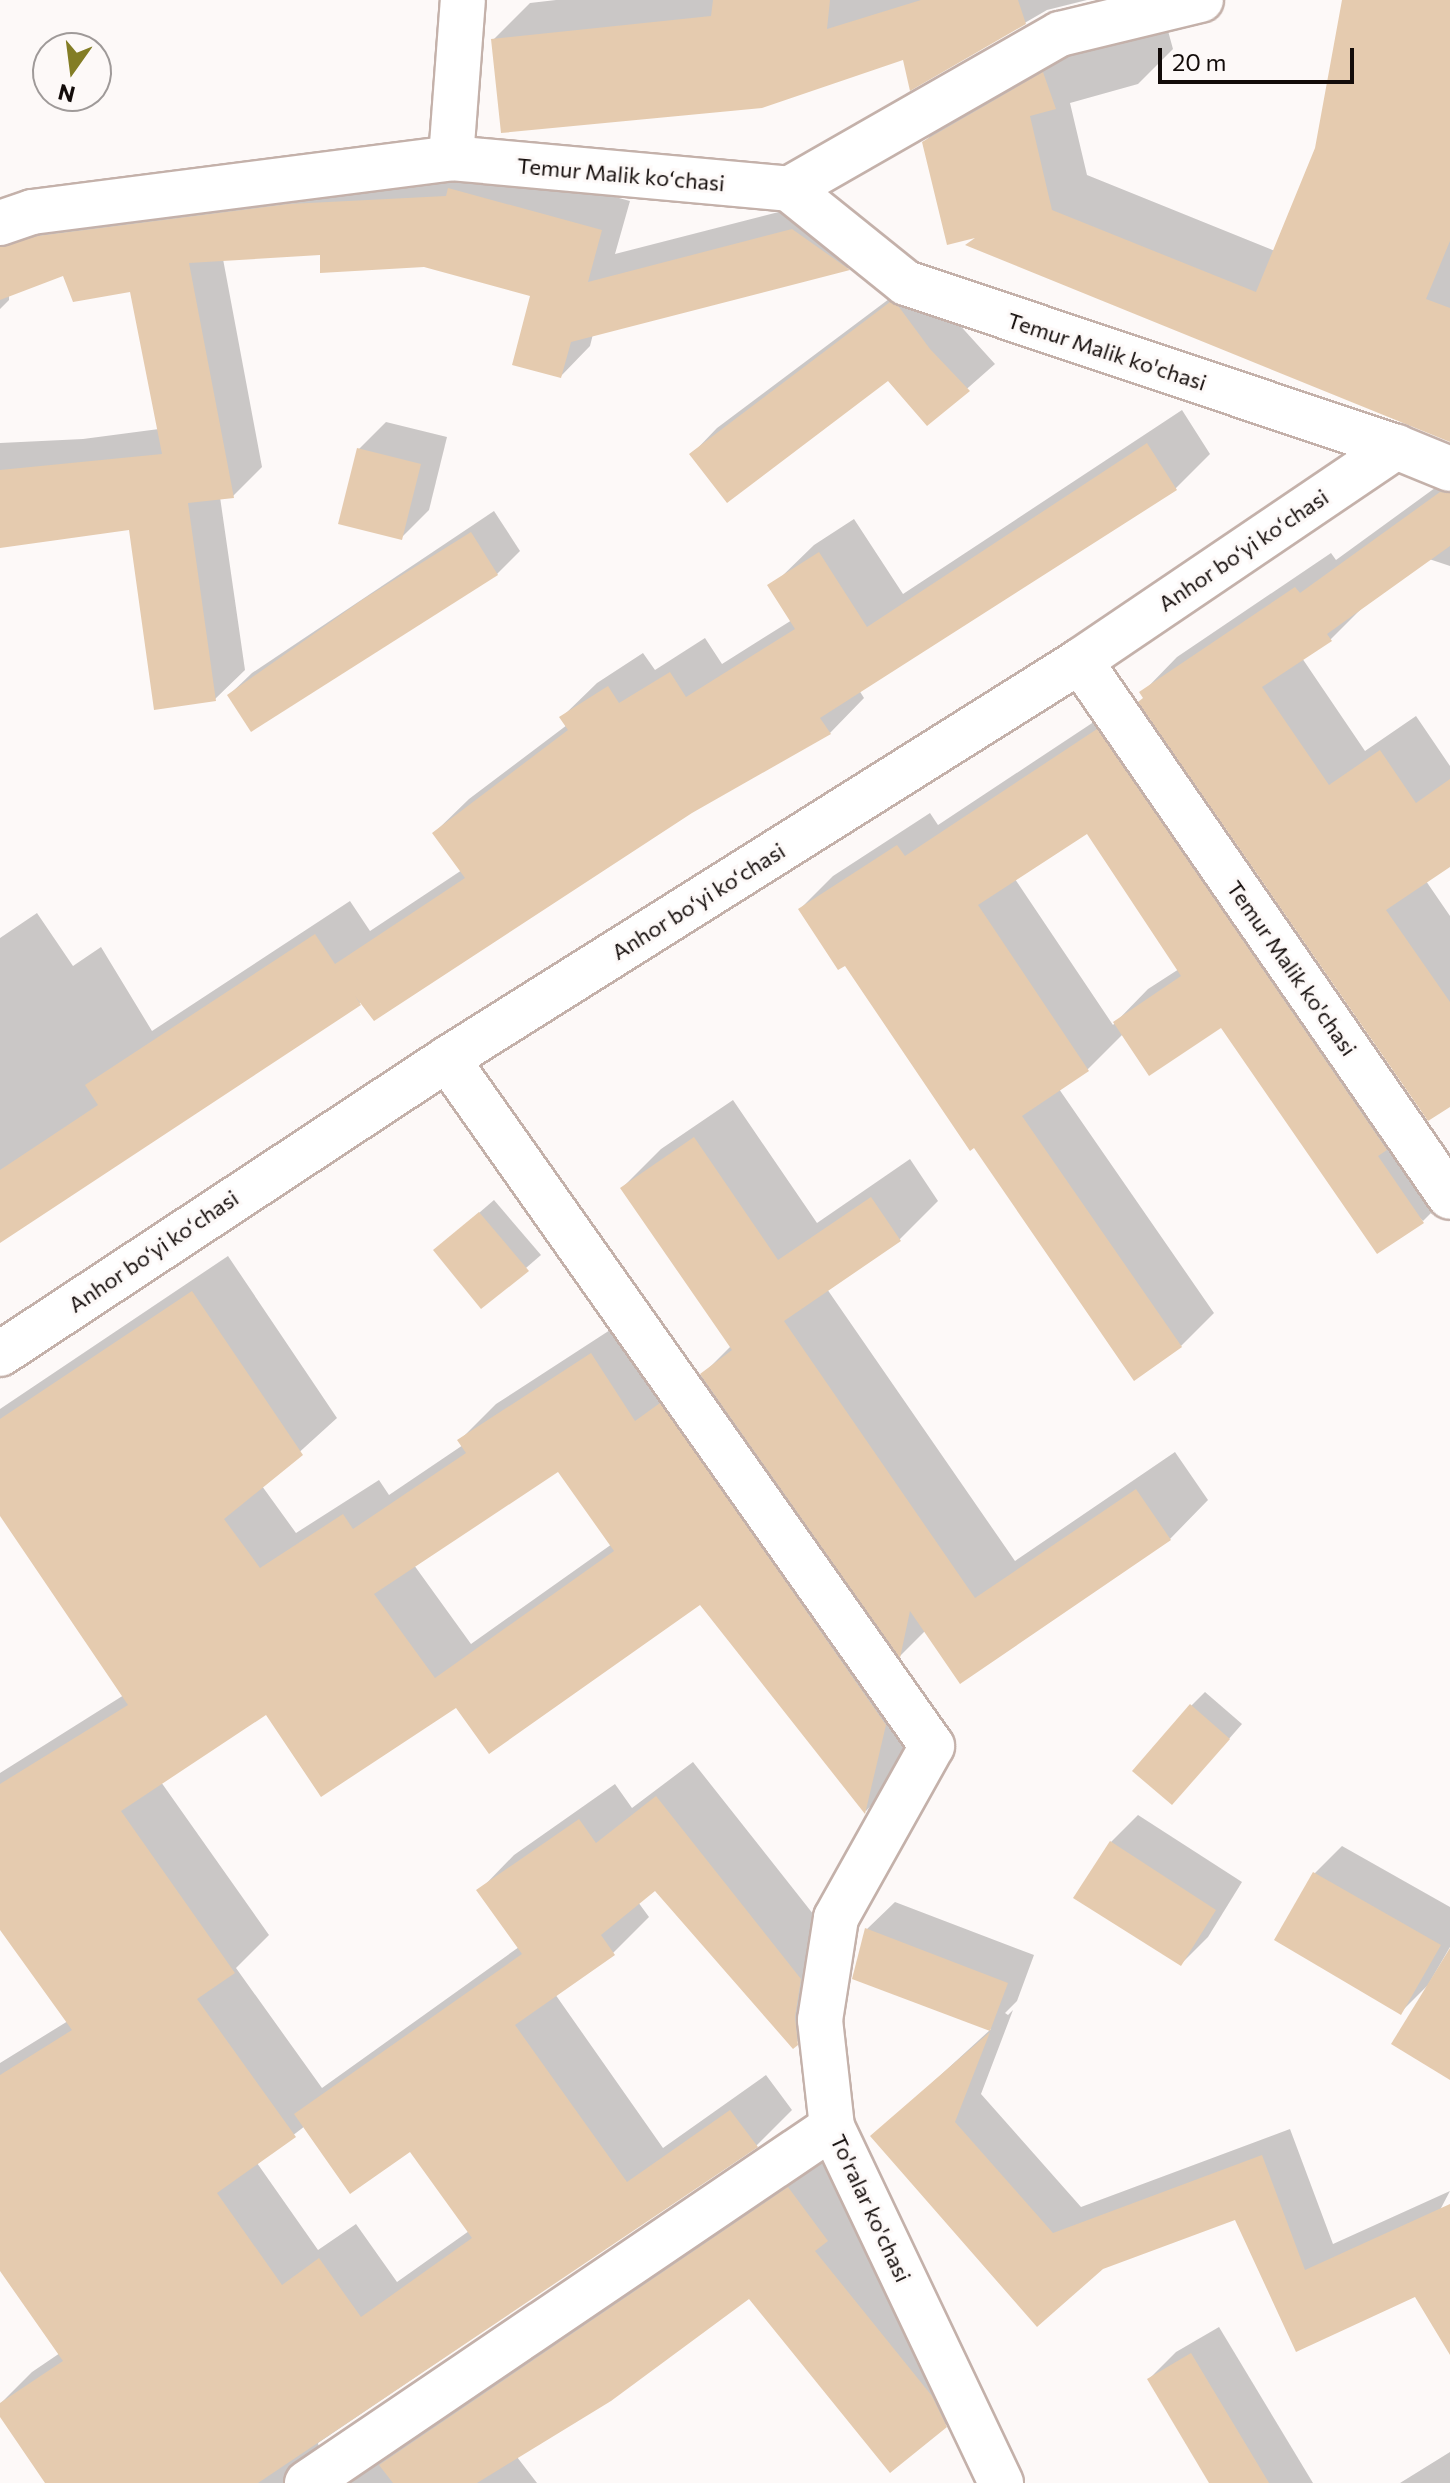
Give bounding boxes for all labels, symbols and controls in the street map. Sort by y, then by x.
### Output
north arrow [32,32,112,112]
scale bar [1162,32,1358,82]
text: 20 m [1172,47,1226,76]
text: N [55,79,78,109]
street label: Temur Malik koʻchasi [516,152,726,196]
street label: Temur Malik ko'chasi [1004,306,1210,396]
street label: Anhor boʻyi koʻchasi [1153,483,1333,617]
street label: Anhor boʻyi koʻchasi [607,837,789,965]
street label: Temur Malik ko'chasi [1222,875,1362,1061]
street label: Anhor boʻyi koʻchasi [63,1184,243,1318]
street label: To'ralar ko'chasi [825,2130,917,2286]

